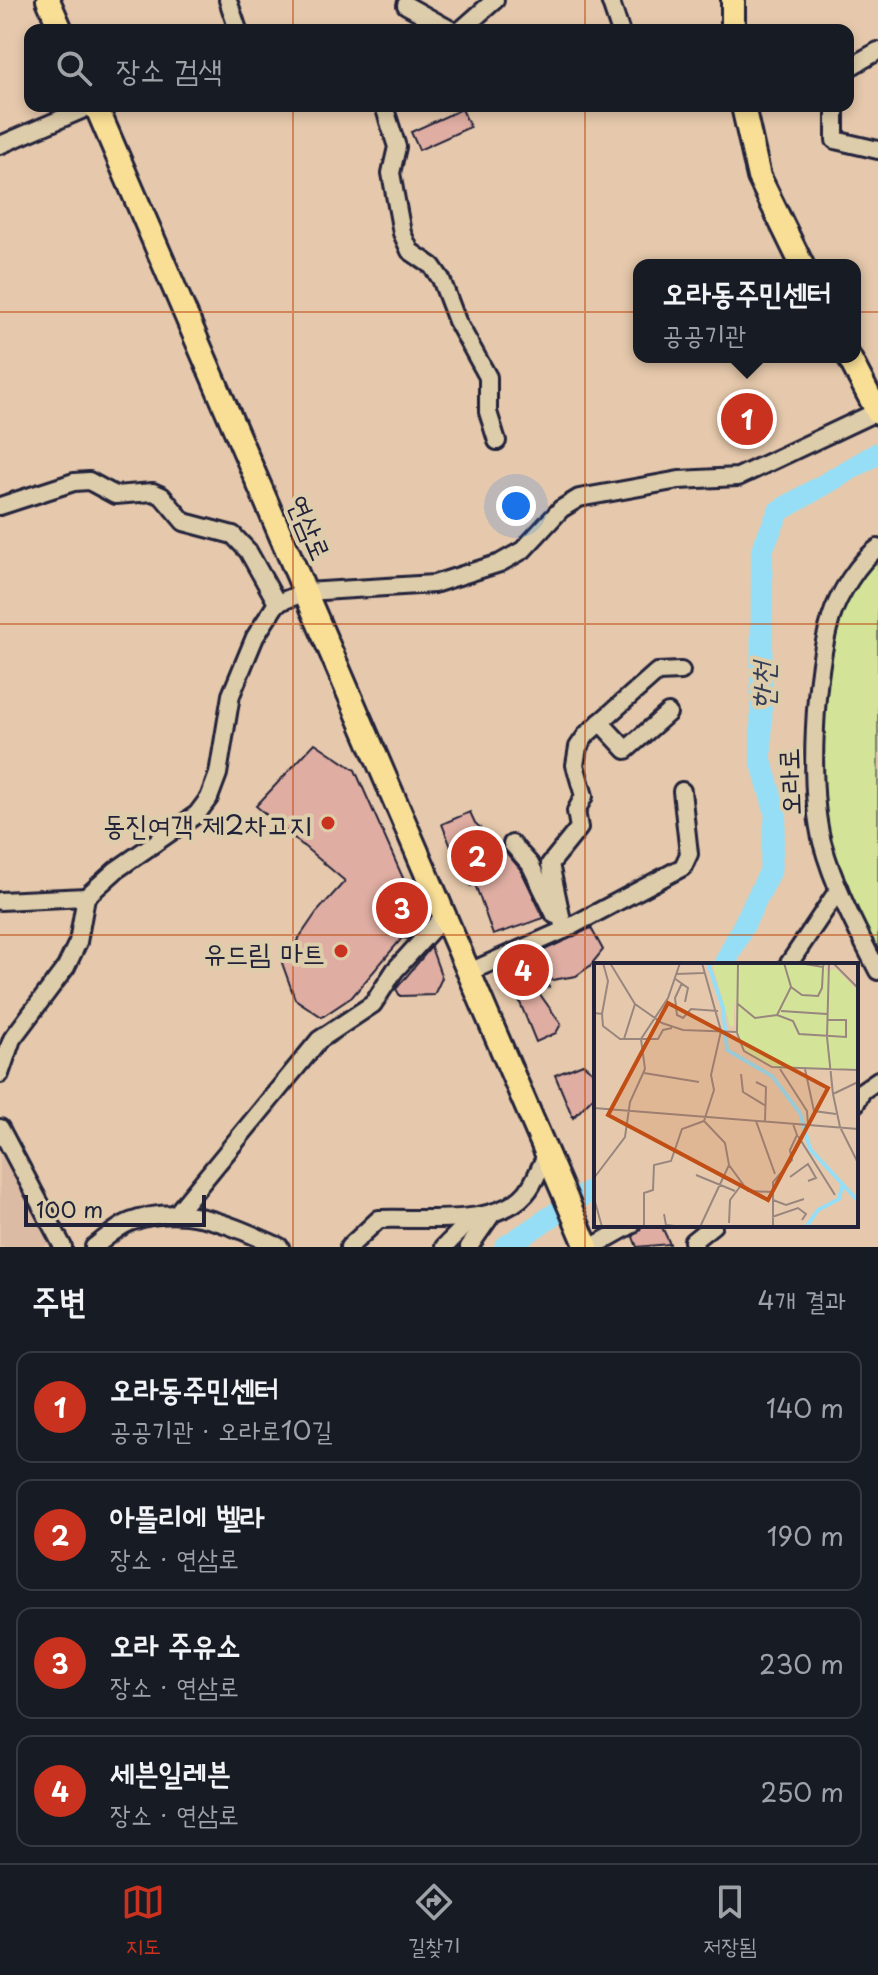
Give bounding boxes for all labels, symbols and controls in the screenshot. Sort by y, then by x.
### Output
search box [24,24,854,112]
icon: search [52,46,96,90]
text: 장소 검색 [116,46,222,91]
popup [633,259,861,363]
text: 오라동주민센터 [663,269,831,314]
text: 공공기관 [663,314,746,353]
pin: 1 [721,389,773,449]
your location [496,486,536,526]
street label: 연삼로 [278,487,344,567]
water label: 한천 [738,659,784,711]
street label: 오라로 [765,747,811,817]
place label: 동진여객 제2차고지 [103,802,312,845]
marker: 동진여객 제2차고지 [319,814,337,832]
pin: 2 [451,826,503,886]
pin: 3 [376,878,428,938]
place label: 유드림 마트 [203,930,325,973]
pin: 4 [497,940,549,1000]
marker: 유드림 마트 [332,942,350,960]
inset map [594,963,858,1227]
scale bar [24,1191,206,1227]
text: 100 m [36,1192,103,1225]
text: 주변 [32,1273,87,1325]
text: 4개 결과 [758,1280,846,1319]
text: 오라동주민센터 [110,1365,279,1410]
text: 1 [54,1388,66,1427]
text: 140 m [766,1388,844,1427]
text: 공공기관 · 오라로10길 [110,1410,332,1449]
text: 아뜰리에 벨라 [110,1493,264,1538]
text: 2 [51,1516,69,1555]
text: 190 m [767,1516,844,1555]
text: 장소 · 연삼로 [110,1538,239,1577]
text: 오라 주유소 [110,1621,240,1666]
text: 3 [51,1644,69,1683]
text: 230 m [759,1644,844,1683]
text: 장소 · 연삼로 [110,1666,239,1705]
text: 세븐일레븐 [110,1749,231,1794]
text: 4 [51,1772,69,1811]
text: 250 m [760,1772,844,1811]
text: 장소 · 연삼로 [110,1794,239,1833]
tab: 지도 [121,1880,165,1961]
tab: 길찾기 [408,1880,461,1961]
tab: 저장됨 [704,1880,757,1961]

